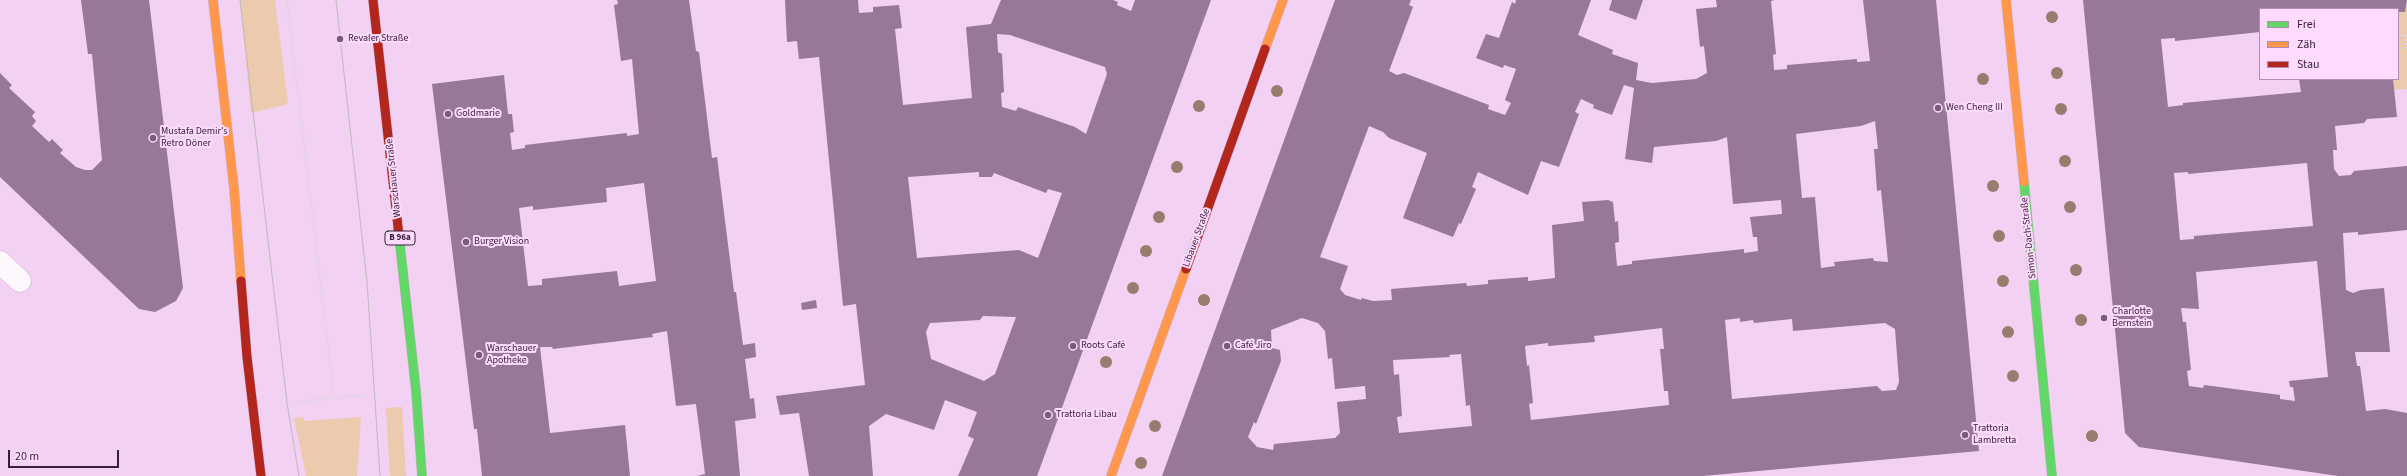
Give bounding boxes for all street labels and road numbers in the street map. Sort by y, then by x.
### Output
street label: Warschauer Straße [384,138,404,218]
street label: Simon-Dach-Straße [2019,197,2039,279]
street label: Libauer Straße [1181,207,1213,269]
road number: B 96a [385,231,415,245]

